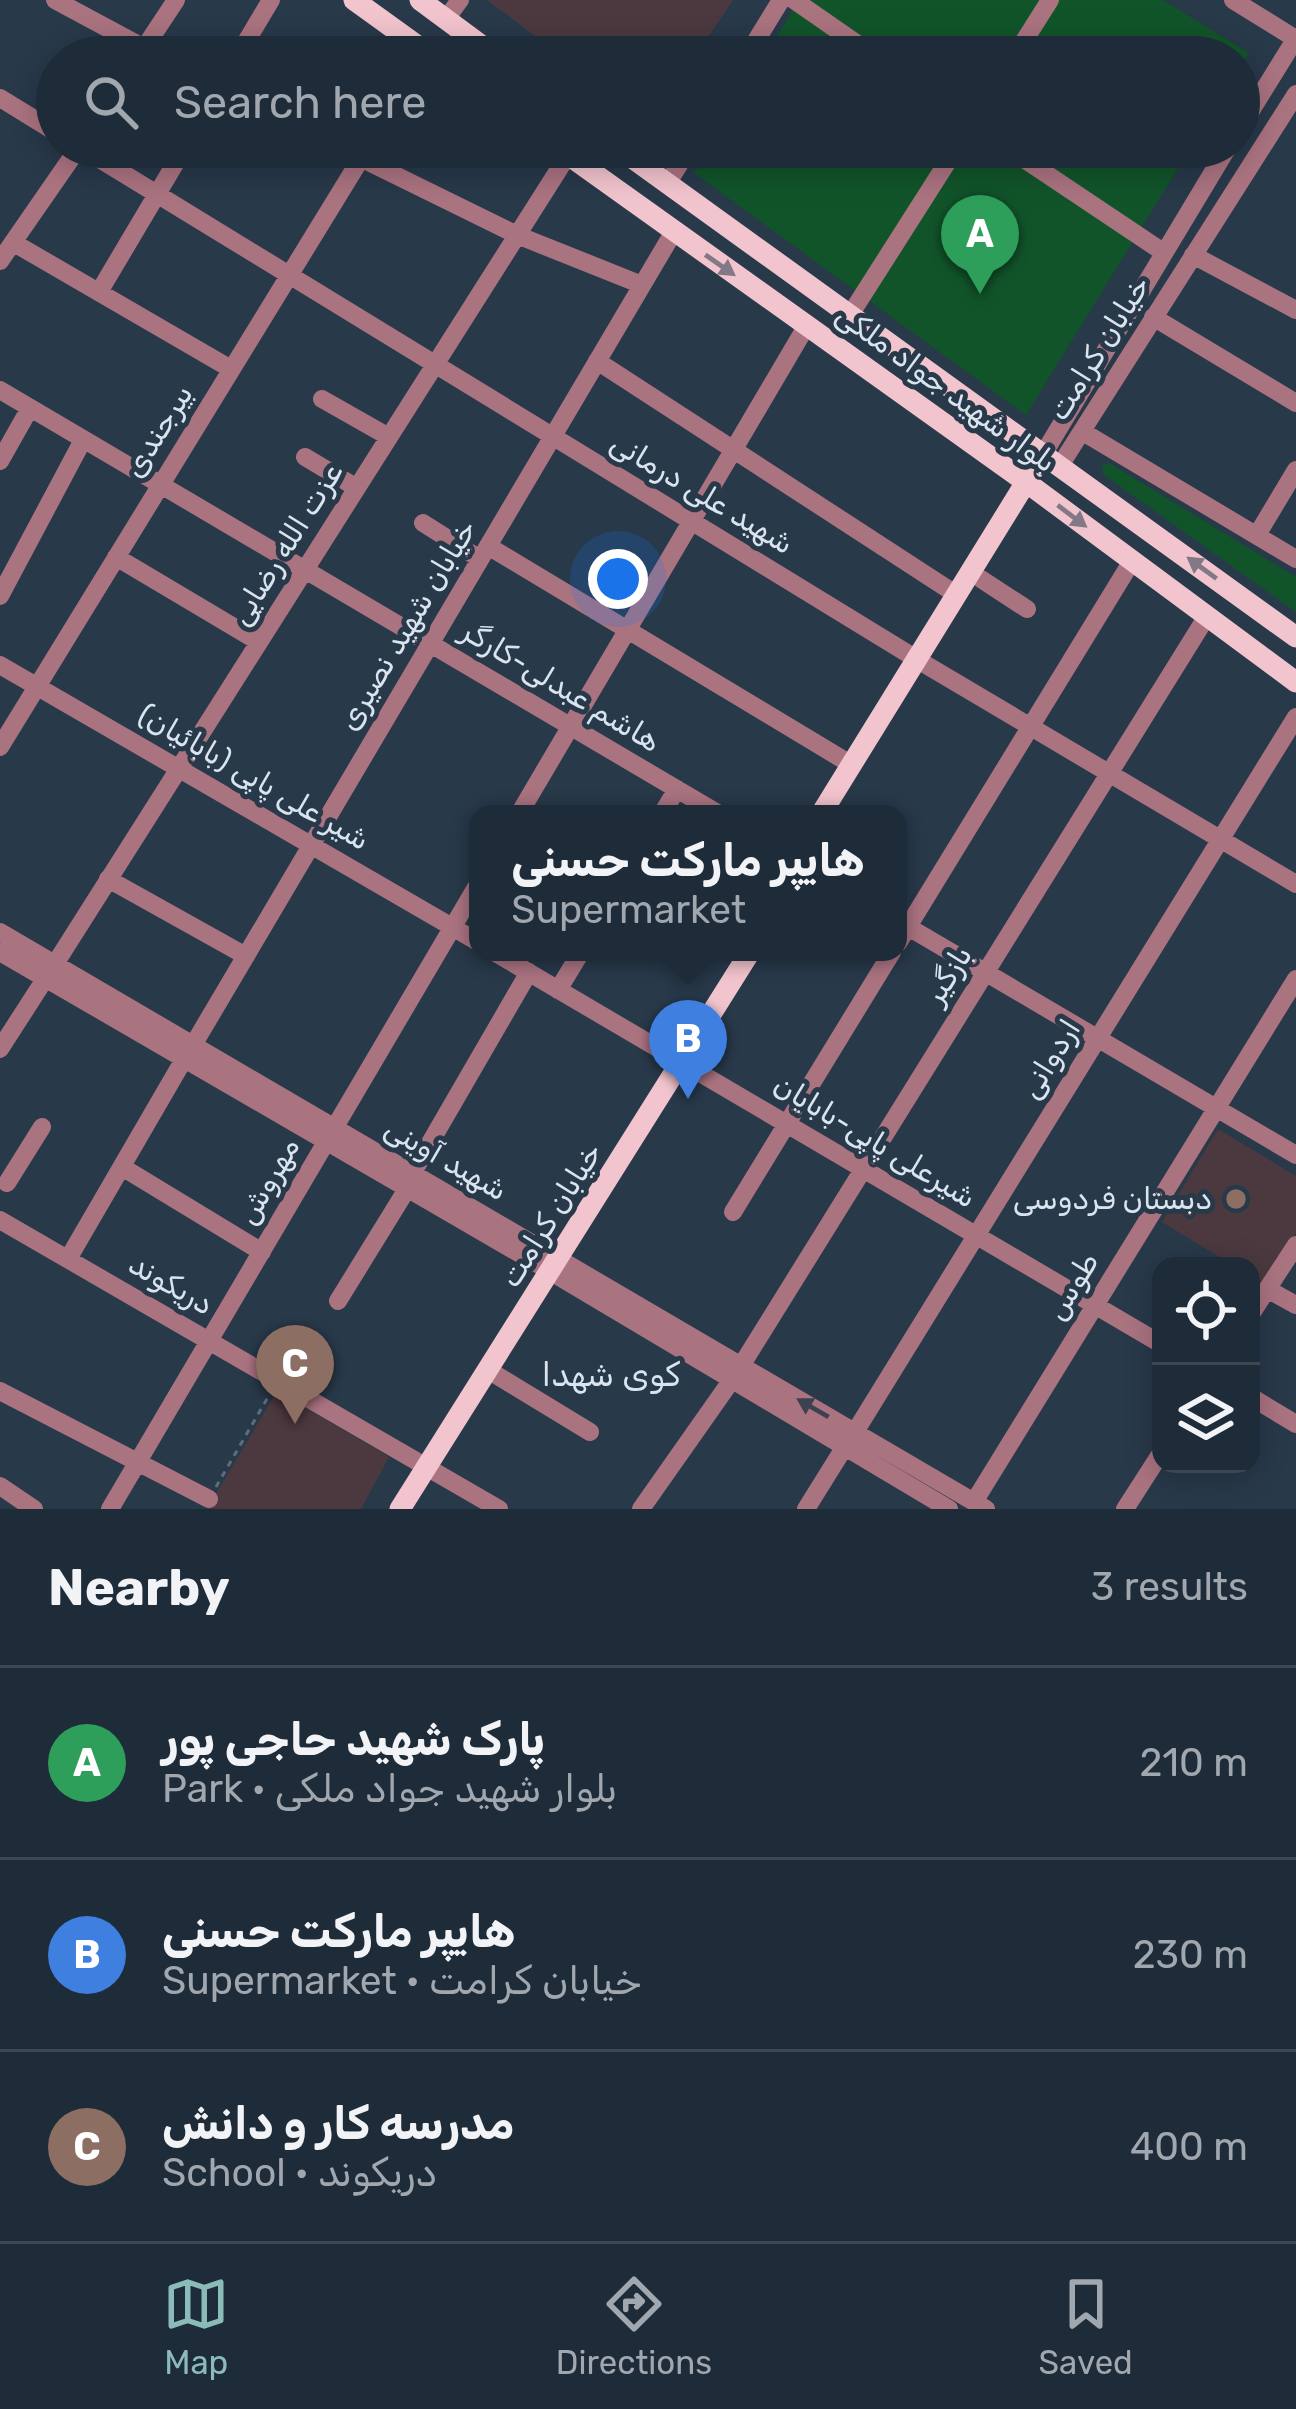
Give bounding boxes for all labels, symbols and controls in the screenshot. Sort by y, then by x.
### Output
search box [36,36,1260,168]
icon: search [78,69,144,135]
text: Search here [174,76,426,129]
pin: A [941,195,1019,294]
one-way arrow [703,253,736,276]
street label: خیابان کرامت [1040,269,1158,427]
street label: بلوار شهید جواد ملکی [829,296,1063,480]
street label: بیرجندی [115,378,201,484]
street label: شهید علی درمانی [604,424,800,562]
street label: عزت الله رضایی [222,456,350,632]
one-way arrow [1056,503,1087,527]
street label: خیابان شهید نصیری [330,513,484,737]
your location [588,549,648,609]
one-way arrow [1186,556,1218,580]
street label: هاشم عبدلی-کارگر [453,611,667,761]
street label: شیر علی پاپی (بابائیان) [131,696,376,860]
popup [469,805,907,961]
text: هایپر مارکت حسنی [511,834,865,887]
text: Supermarket [511,887,746,933]
street label: بازگیر [915,939,980,1013]
pin: B [649,1000,727,1099]
street label: اردوانی [1012,1013,1088,1105]
street label: شیرعلی پاپی-بابایان [766,1066,983,1217]
street label: شهید آوینی [378,1110,514,1208]
street label: مهروش [229,1131,307,1231]
street label: خیابان کرامت [492,1136,610,1294]
place label: دبستان فردوسی [1013,1181,1212,1217]
marker: دبستان فردوسی [1223,1186,1249,1212]
street label: دریکوند [122,1245,220,1323]
street label: طوس [1037,1246,1107,1326]
map controls [1152,1257,1260,1473]
button: locate [1152,1257,1260,1365]
pin: C [256,1325,334,1424]
district label: کوی شهدا [542,1355,681,1395]
button: layers [1152,1365,1260,1473]
one-way arrow [796,1398,829,1419]
text: Nearby [48,1557,230,1618]
text: 3 results [1091,1564,1248,1610]
text: پارک شهید حاجی پور [162,1713,545,1766]
text: A [73,1740,101,1786]
text: 210 m [1139,1740,1248,1786]
text: Park · بلوار شهید جواد ملکی [162,1766,617,1812]
text: هایپر مارکت حسنی [162,1905,515,1958]
text: B [73,1932,101,1978]
text: 230 m [1133,1932,1248,1978]
text: Supermarket · خیابان کرامت [162,1958,642,2004]
text: مدرسه کار و دانش [162,2097,515,2150]
text: C [73,2124,101,2170]
text: 400 m [1130,2124,1248,2170]
text: School · دریکوند [162,2150,437,2196]
tab: Map [163,2271,229,2382]
tab: Directions [556,2271,712,2382]
tab: Saved [1039,2271,1133,2382]

